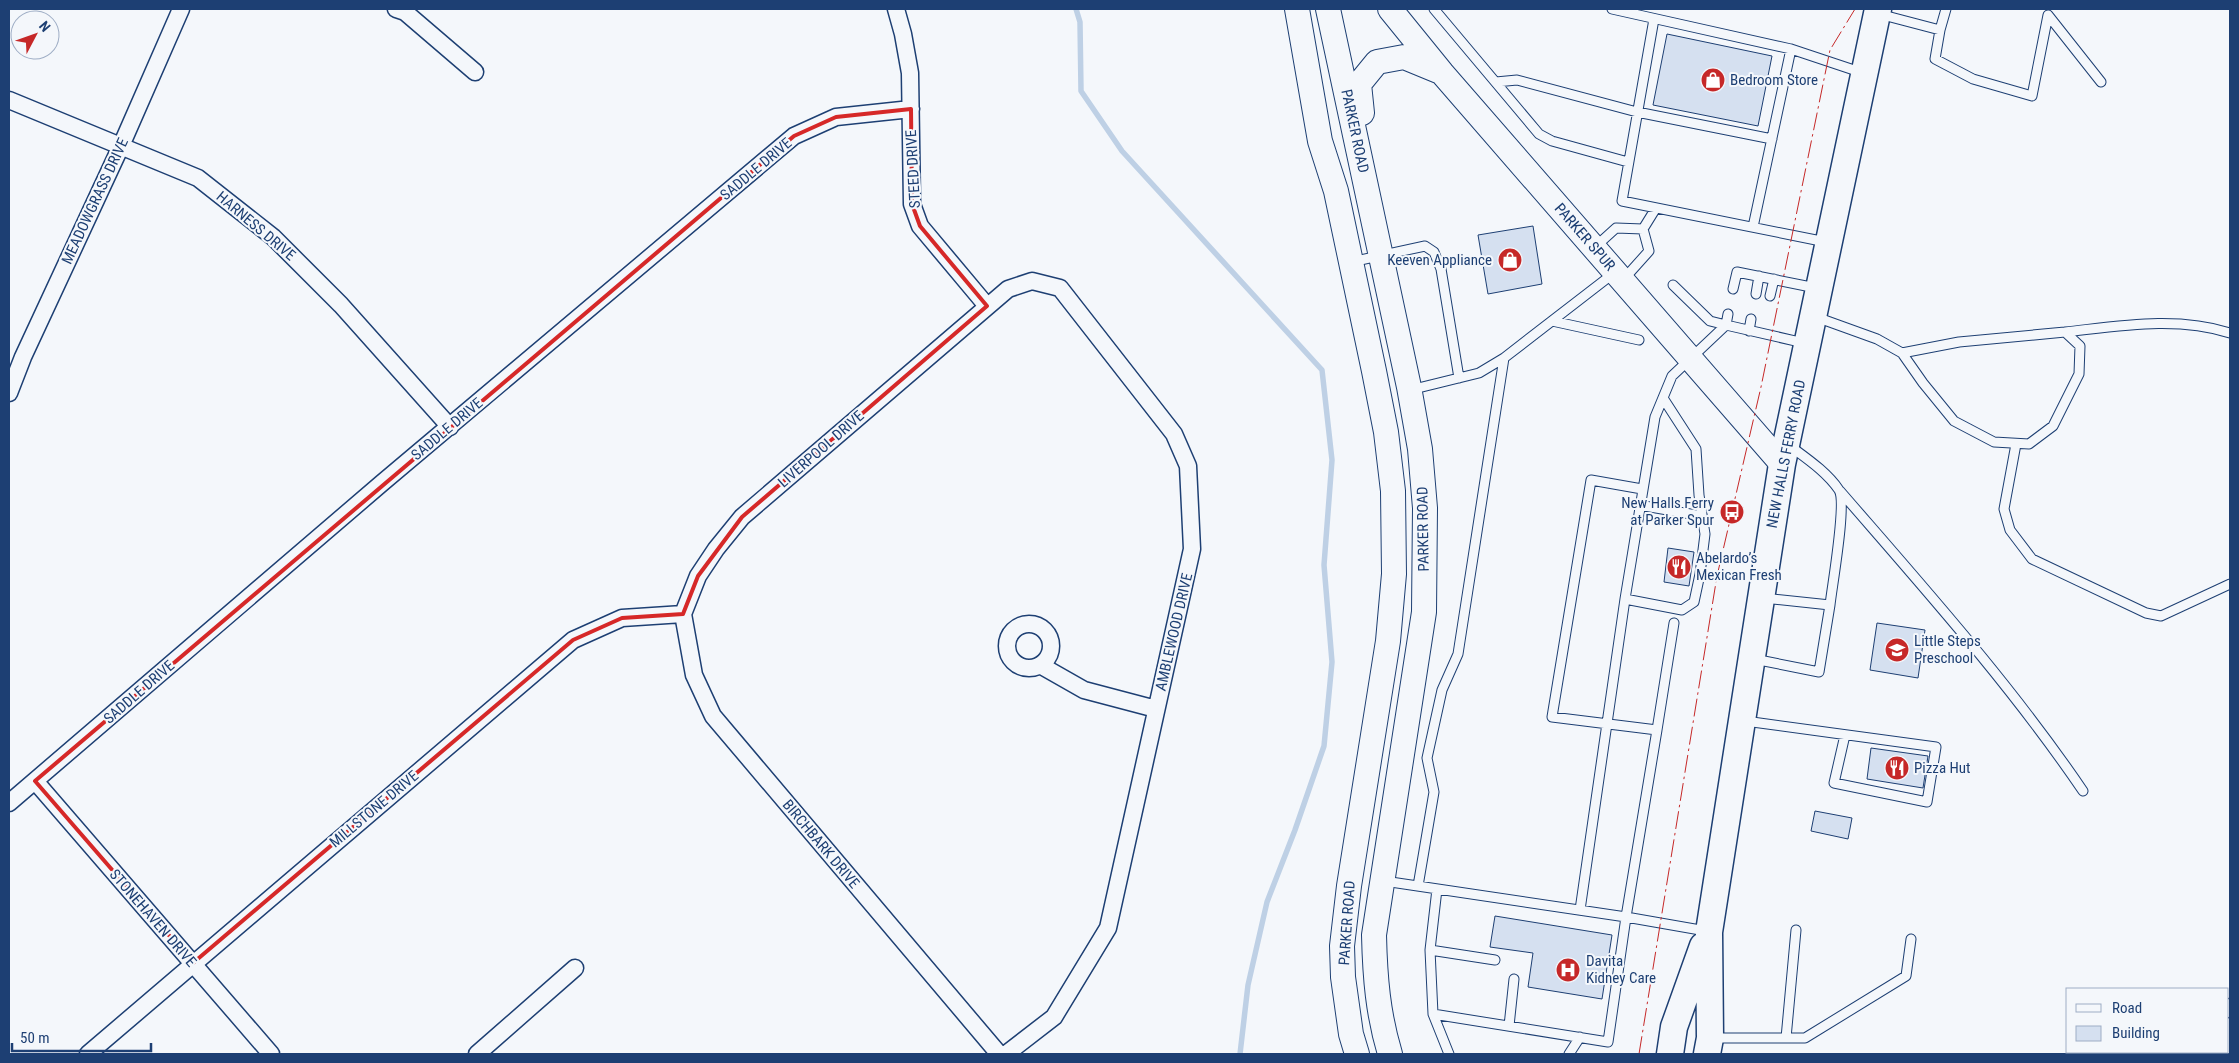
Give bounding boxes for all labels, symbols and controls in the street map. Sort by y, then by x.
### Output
north arrow [10,10,60,60]
text: N [36,18,54,35]
shop icon: Bedroom Store [1700,67,1726,93]
place label: Bedroom Store [1730,71,1818,89]
street label: PARKER ROAD [1337,88,1373,174]
street label: STEED DRIVE [902,129,924,209]
street label: SADDLE DRIVE [717,134,795,204]
street label: MEADOWGRASS DRIVE [58,135,132,267]
street label: HARNESS DRIVE [213,188,299,264]
street label: PARKER SPUR [1551,200,1619,274]
shop icon: Keeven Appliance [1497,247,1523,273]
place label: Keeven Appliance [1387,251,1492,269]
street label: NEW HALLS FERRY ROAD [1763,378,1809,530]
street label: SADDLE DRIVE [408,394,486,464]
street label: LIVERPOOL DRIVE [774,407,868,491]
street label: PARKER ROAD [1413,486,1433,572]
place label: New Halls Ferry at Parker Spur [1621,494,1714,529]
bus stop icon: New Halls Ferry at Parker Spur [1719,499,1745,525]
place label: Abelardo’s Mexican Fresh [1696,549,1782,584]
restaurant icon: Abelardo’s Mexican Fresh [1666,554,1692,580]
street label: AMBLEWOOD DRIVE [1152,571,1196,693]
place label: Little Steps Preschool [1914,632,1981,667]
school or university icon: Little Steps Preschool [1884,637,1910,663]
street label: SADDLE DRIVE [100,656,178,728]
restaurant icon: Pizza Hut [1884,755,1910,781]
place label: Pizza Hut [1914,759,1971,777]
street label: MILLSTONE DRIVE [326,767,422,851]
street label: BIRCHBARK DRIVE [779,796,863,892]
street label: STONEHAVEN DRIVE [106,866,200,970]
street label: PARKER ROAD [1335,880,1359,966]
place label: Davita Kidney Care [1586,952,1656,987]
hospital icon: Davita Kidney Care [1555,957,1581,983]
legend [2066,988,2229,1053]
text: Road [2112,999,2142,1017]
scale bar [12,1020,151,1052]
text: Building [2112,1024,2160,1042]
text: 50 m [20,1029,50,1047]

